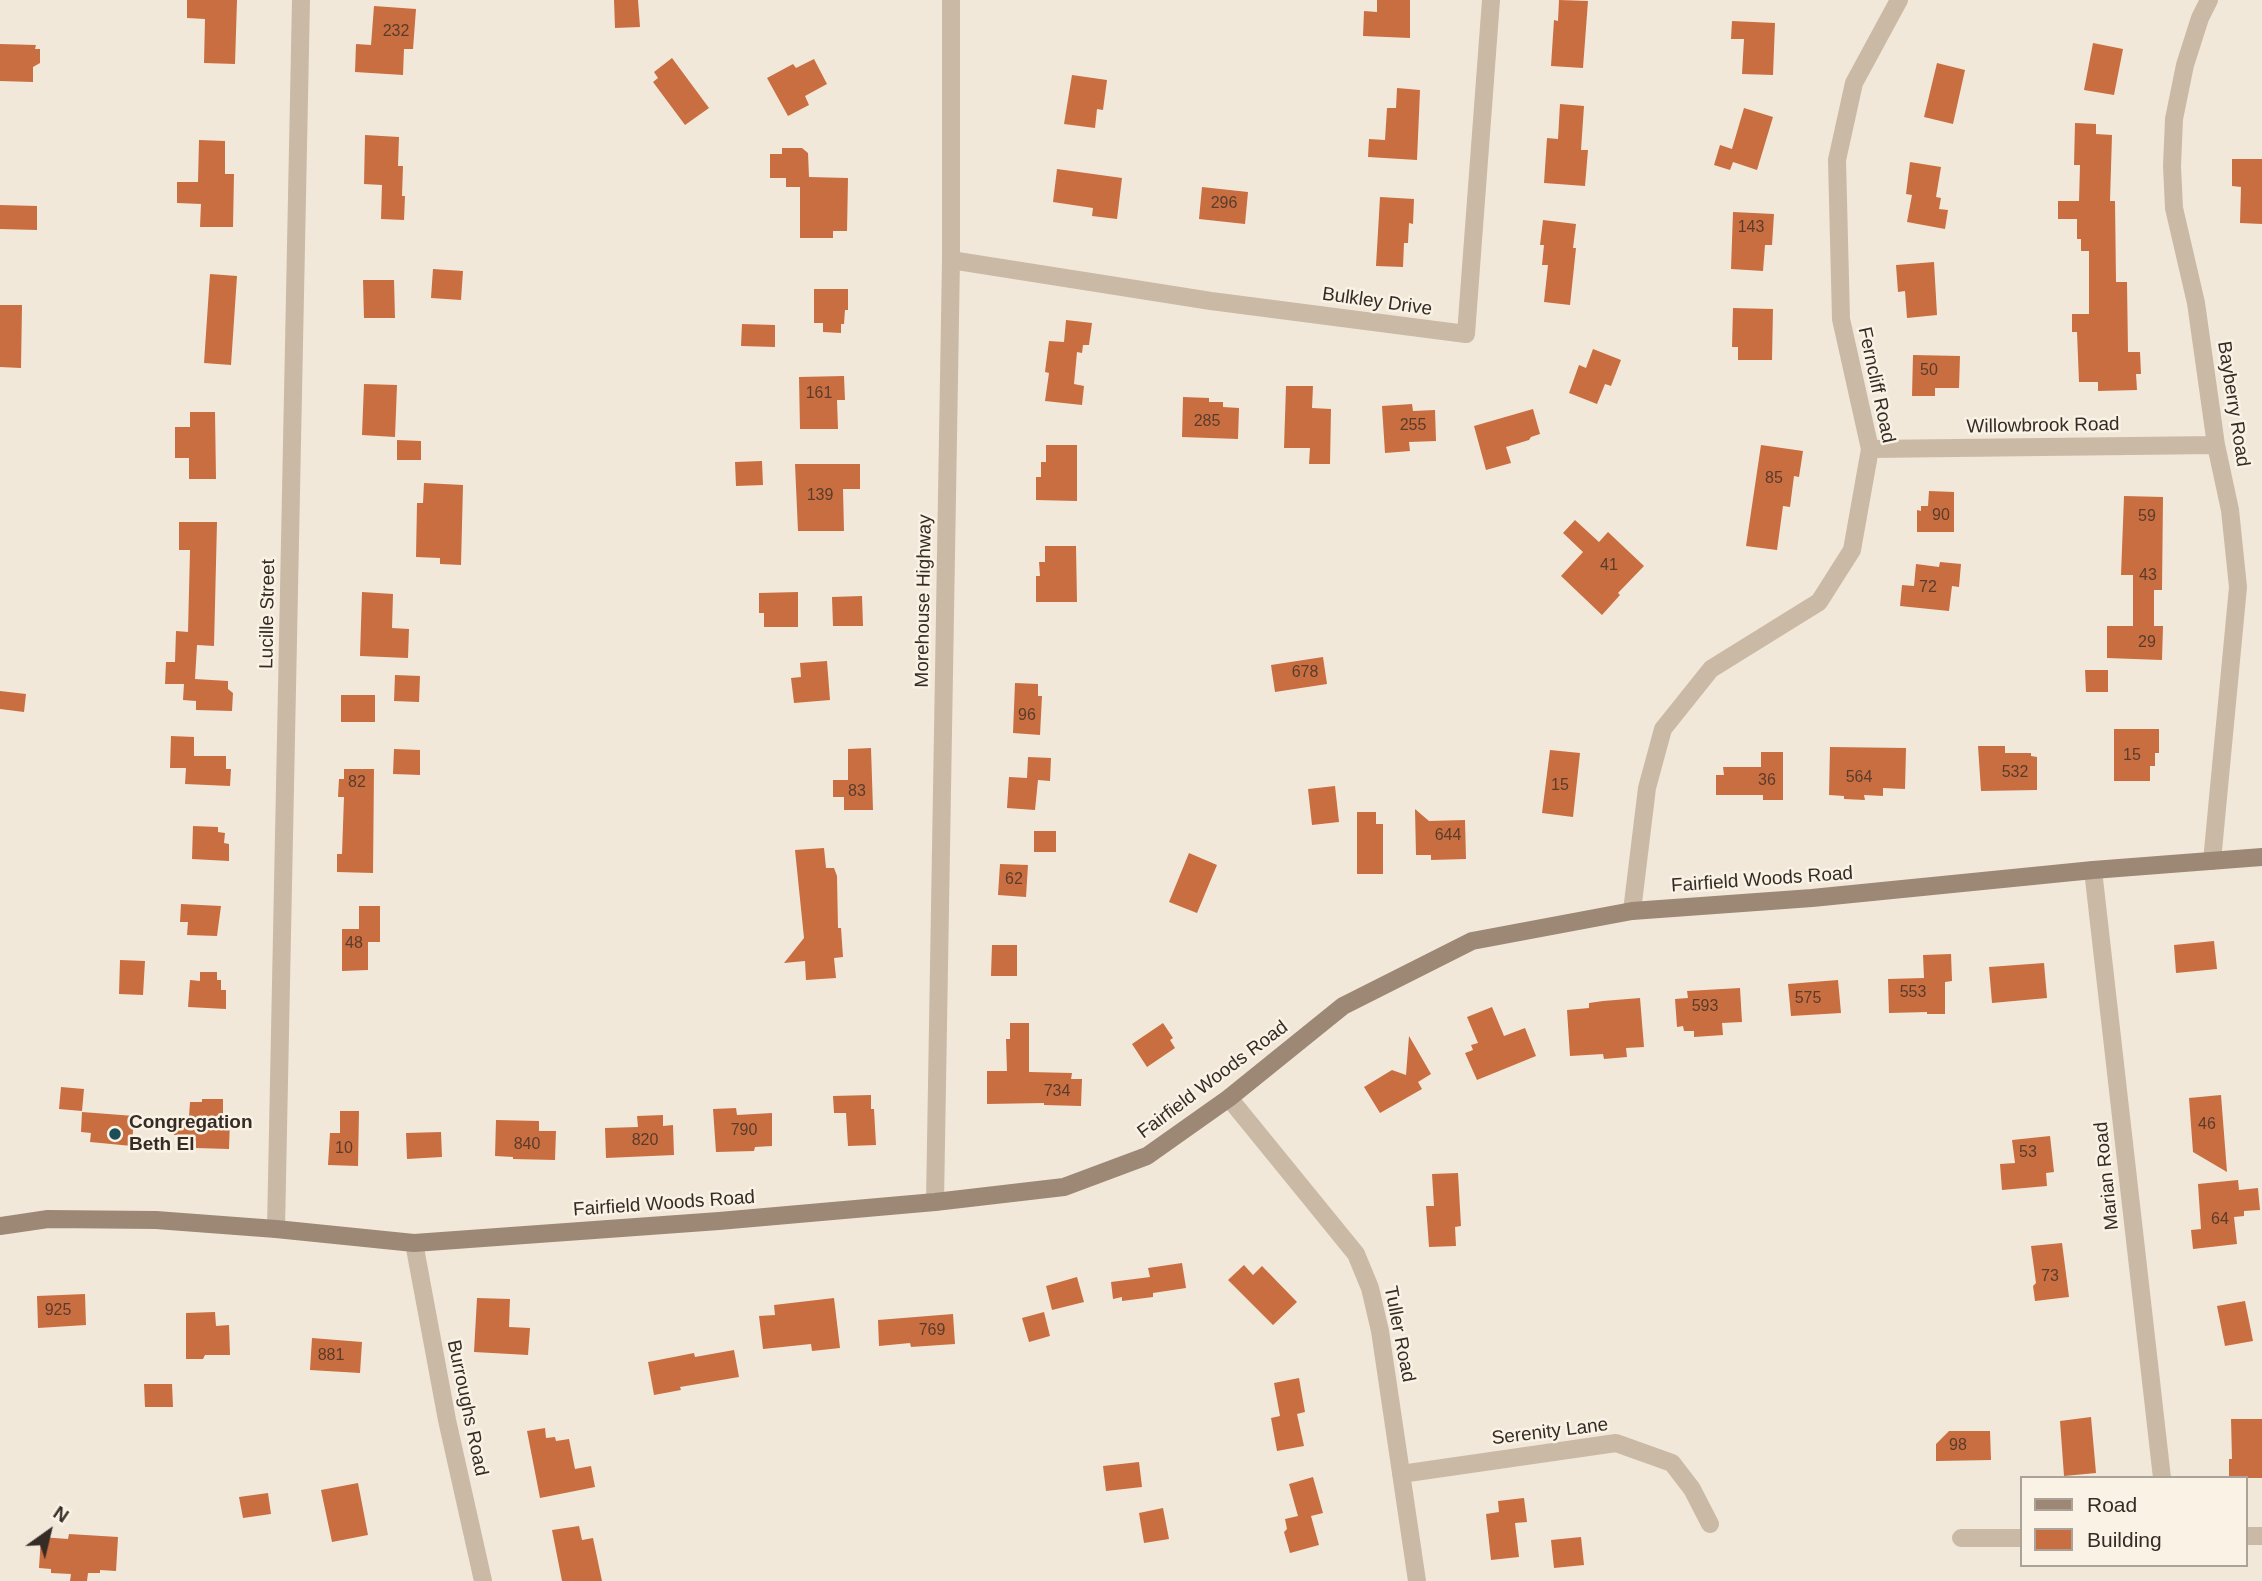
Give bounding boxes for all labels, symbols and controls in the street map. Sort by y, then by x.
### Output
house number: 232 [383,22,409,42]
house number: 296 [1211,194,1237,214]
house number: 143 [1738,218,1764,238]
street label: Bulkley Drive [1321,283,1433,321]
street label: Ferncliff Road [1853,325,1899,445]
street label: Bayberry Road [2212,340,2254,468]
house number: 50 [1920,361,1938,381]
house number: 161 [806,384,832,404]
house number: 285 [1194,412,1220,432]
street label: Willowbrook Road [1966,413,2120,439]
house number: 255 [1400,416,1426,436]
house number: 85 [1765,469,1783,489]
house number: 139 [807,486,833,506]
house number: 90 [1932,506,1950,526]
house number: 59 [2138,507,2156,527]
street label: Morehouse Highway [911,514,937,688]
house number: 41 [1600,556,1618,576]
street label: Lucille Street [256,559,280,669]
house number: 43 [2139,566,2157,586]
house number: 72 [1919,578,1937,598]
house number: 29 [2138,633,2156,653]
house number: 678 [1292,663,1318,683]
house number: 96 [1018,706,1036,726]
house number: 15 [2123,746,2141,766]
house number: 532 [2002,763,2028,783]
house number: 564 [1846,768,1872,788]
house number: 36 [1758,771,1776,791]
house number: 82 [348,773,366,793]
house number: 15 [1551,776,1569,796]
house number: 83 [848,782,866,802]
house number: 644 [1435,826,1461,846]
street label: Fairfield Woods Road [1670,862,1854,898]
house number: 62 [1005,870,1023,890]
house number: 48 [345,934,363,954]
house number: 553 [1900,983,1926,1003]
house number: 575 [1795,989,1821,1009]
house number: 593 [1692,997,1718,1017]
street label: Fairfield Woods Road [1133,1016,1293,1144]
house number: 734 [1044,1082,1070,1102]
place label: Congregation Beth El [129,1112,252,1156]
house number: 46 [2198,1115,2216,1135]
house number: 790 [731,1121,757,1141]
street label: Marian Road [2090,1121,2124,1231]
marker: Congregation Beth El [107,1126,123,1142]
house number: 820 [632,1131,658,1151]
house number: 840 [514,1135,540,1155]
house number: 10 [335,1139,353,1159]
house number: 53 [2019,1143,2037,1163]
street label: Fairfield Woods Road [572,1186,756,1222]
house number: 64 [2211,1210,2229,1230]
house number: 73 [2041,1267,2059,1287]
street label: Tuller Road [1379,1284,1419,1384]
house number: 925 [45,1301,71,1321]
house number: 769 [919,1321,945,1341]
street label: Burroughs Road [441,1338,493,1478]
house number: 881 [318,1346,344,1366]
street label: Serenity Lane [1490,1414,1610,1450]
house number: 98 [1949,1436,1967,1456]
legend [2021,1476,2248,1567]
text: Road [2087,1493,2137,1516]
north arrow [14,1497,84,1567]
text: N [49,1502,73,1527]
text: Building [2087,1528,2162,1551]

